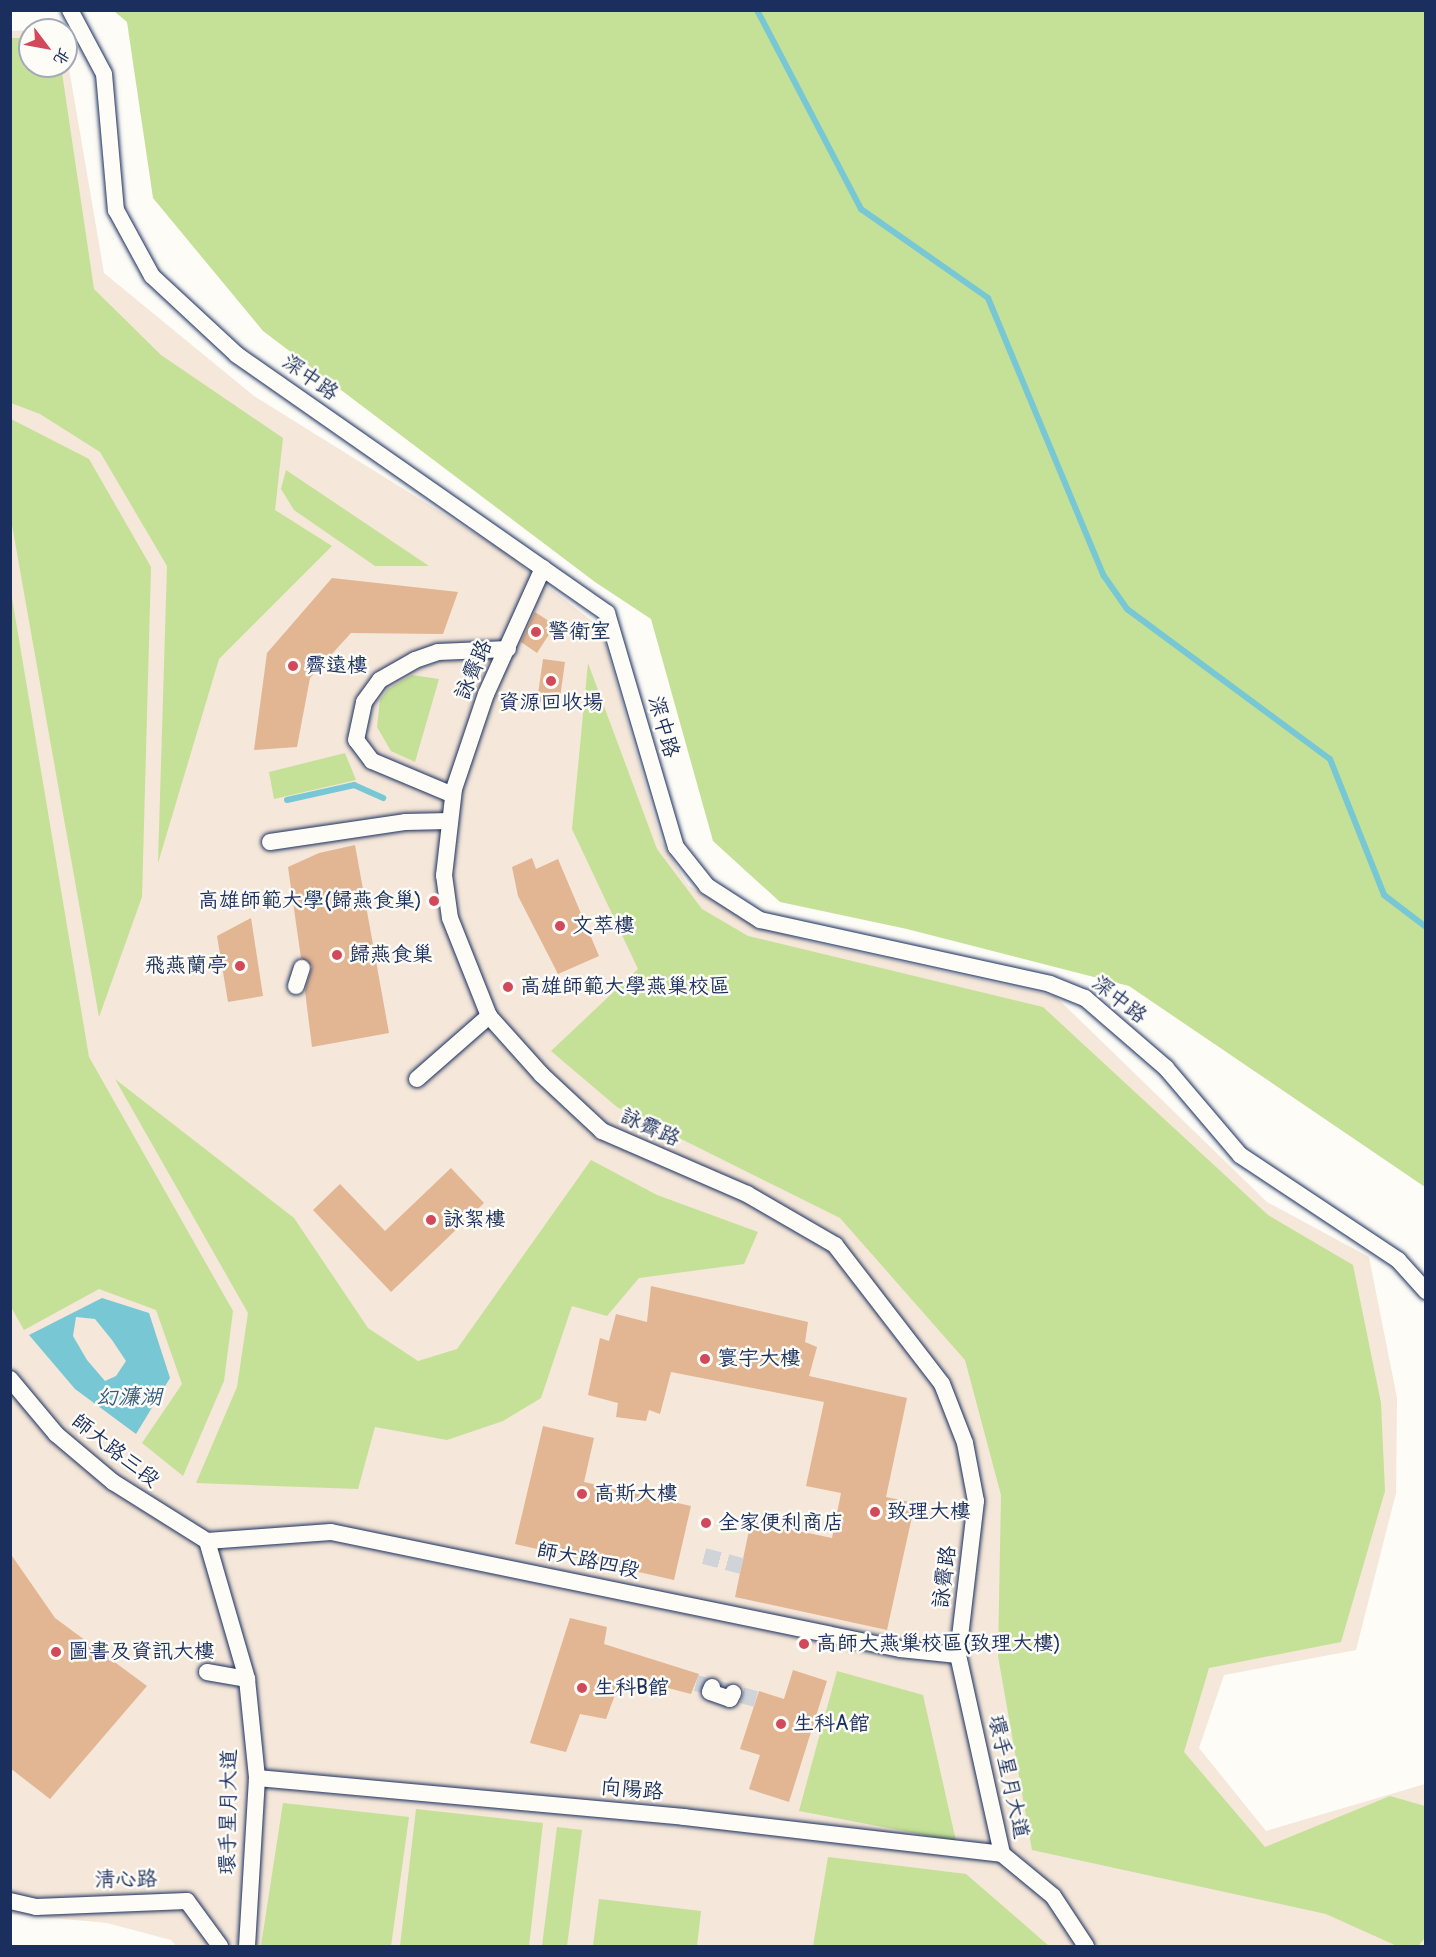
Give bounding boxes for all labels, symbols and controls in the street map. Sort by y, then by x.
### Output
north arrow [18,18,78,78]
text: 北 [49,44,74,69]
street label: 深中路 [277,350,343,406]
place label: 警衛室 [548,619,611,645]
marker: 警衛室 [529,625,543,639]
street label: 詠霽路 [450,636,498,704]
place label: 霽遠樓 [305,653,368,679]
marker: 霽遠樓 [286,659,300,673]
marker: 資源回收場 [544,674,558,688]
place label: 資源回收場 [499,690,603,716]
street label: 深中路 [642,693,684,761]
place label: 高雄師範大學(歸燕食巢) [198,888,422,914]
marker: 高雄師範大學(歸燕食巢) [427,894,441,908]
place label: 文萃樓 [572,913,635,939]
marker: 文萃樓 [553,919,567,933]
place label: 歸燕食巢 [349,942,433,968]
marker: 歸燕食巢 [330,948,344,962]
place label: 飛燕蘭亭 [144,953,228,979]
marker: 飛燕蘭亭 [233,959,247,973]
street label: 深中路 [1086,971,1152,1029]
place label: 高雄師範大學燕巢校區 [520,974,730,1000]
marker: 高雄師範大學燕巢校區 [501,980,515,994]
street label: 詠霽路 [616,1104,684,1152]
place label: 詠絮樓 [443,1207,506,1233]
marker: 詠絮樓 [424,1213,438,1227]
place label: 寰宇大樓 [717,1346,801,1372]
marker: 寰宇大樓 [698,1352,712,1366]
water label: 幻濂湖 [96,1385,162,1411]
street label: 師大路三段 [66,1409,164,1493]
place label: 高斯大樓 [594,1481,678,1507]
marker: 高斯大樓 [575,1487,589,1501]
place label: 致理大樓 [887,1499,971,1525]
marker: 致理大樓 [868,1505,882,1519]
place label: 全家便利商店 [718,1510,844,1536]
marker: 全家便利商店 [699,1516,713,1530]
street label: 師大路四段 [534,1538,642,1584]
street label: 詠霽路 [929,1544,961,1610]
place label: 高師大燕巢校區(致理大樓) [816,1631,1061,1657]
marker: 高師大燕巢校區(致理大樓) [797,1637,811,1651]
place label: 圖書及資訊大樓 [68,1639,215,1665]
marker: 圖書及資訊大樓 [49,1645,63,1659]
place label: 生科B館 [594,1675,669,1701]
marker: 生科B館 [575,1681,589,1695]
place label: 生科A館 [793,1711,870,1737]
street label: 環手星月大道 [983,1713,1033,1841]
marker: 生科A館 [774,1717,788,1731]
street label: 環手星月大道 [215,1749,243,1875]
street label: 向陽路 [600,1775,664,1805]
street label: 清心路 [94,1867,158,1893]

